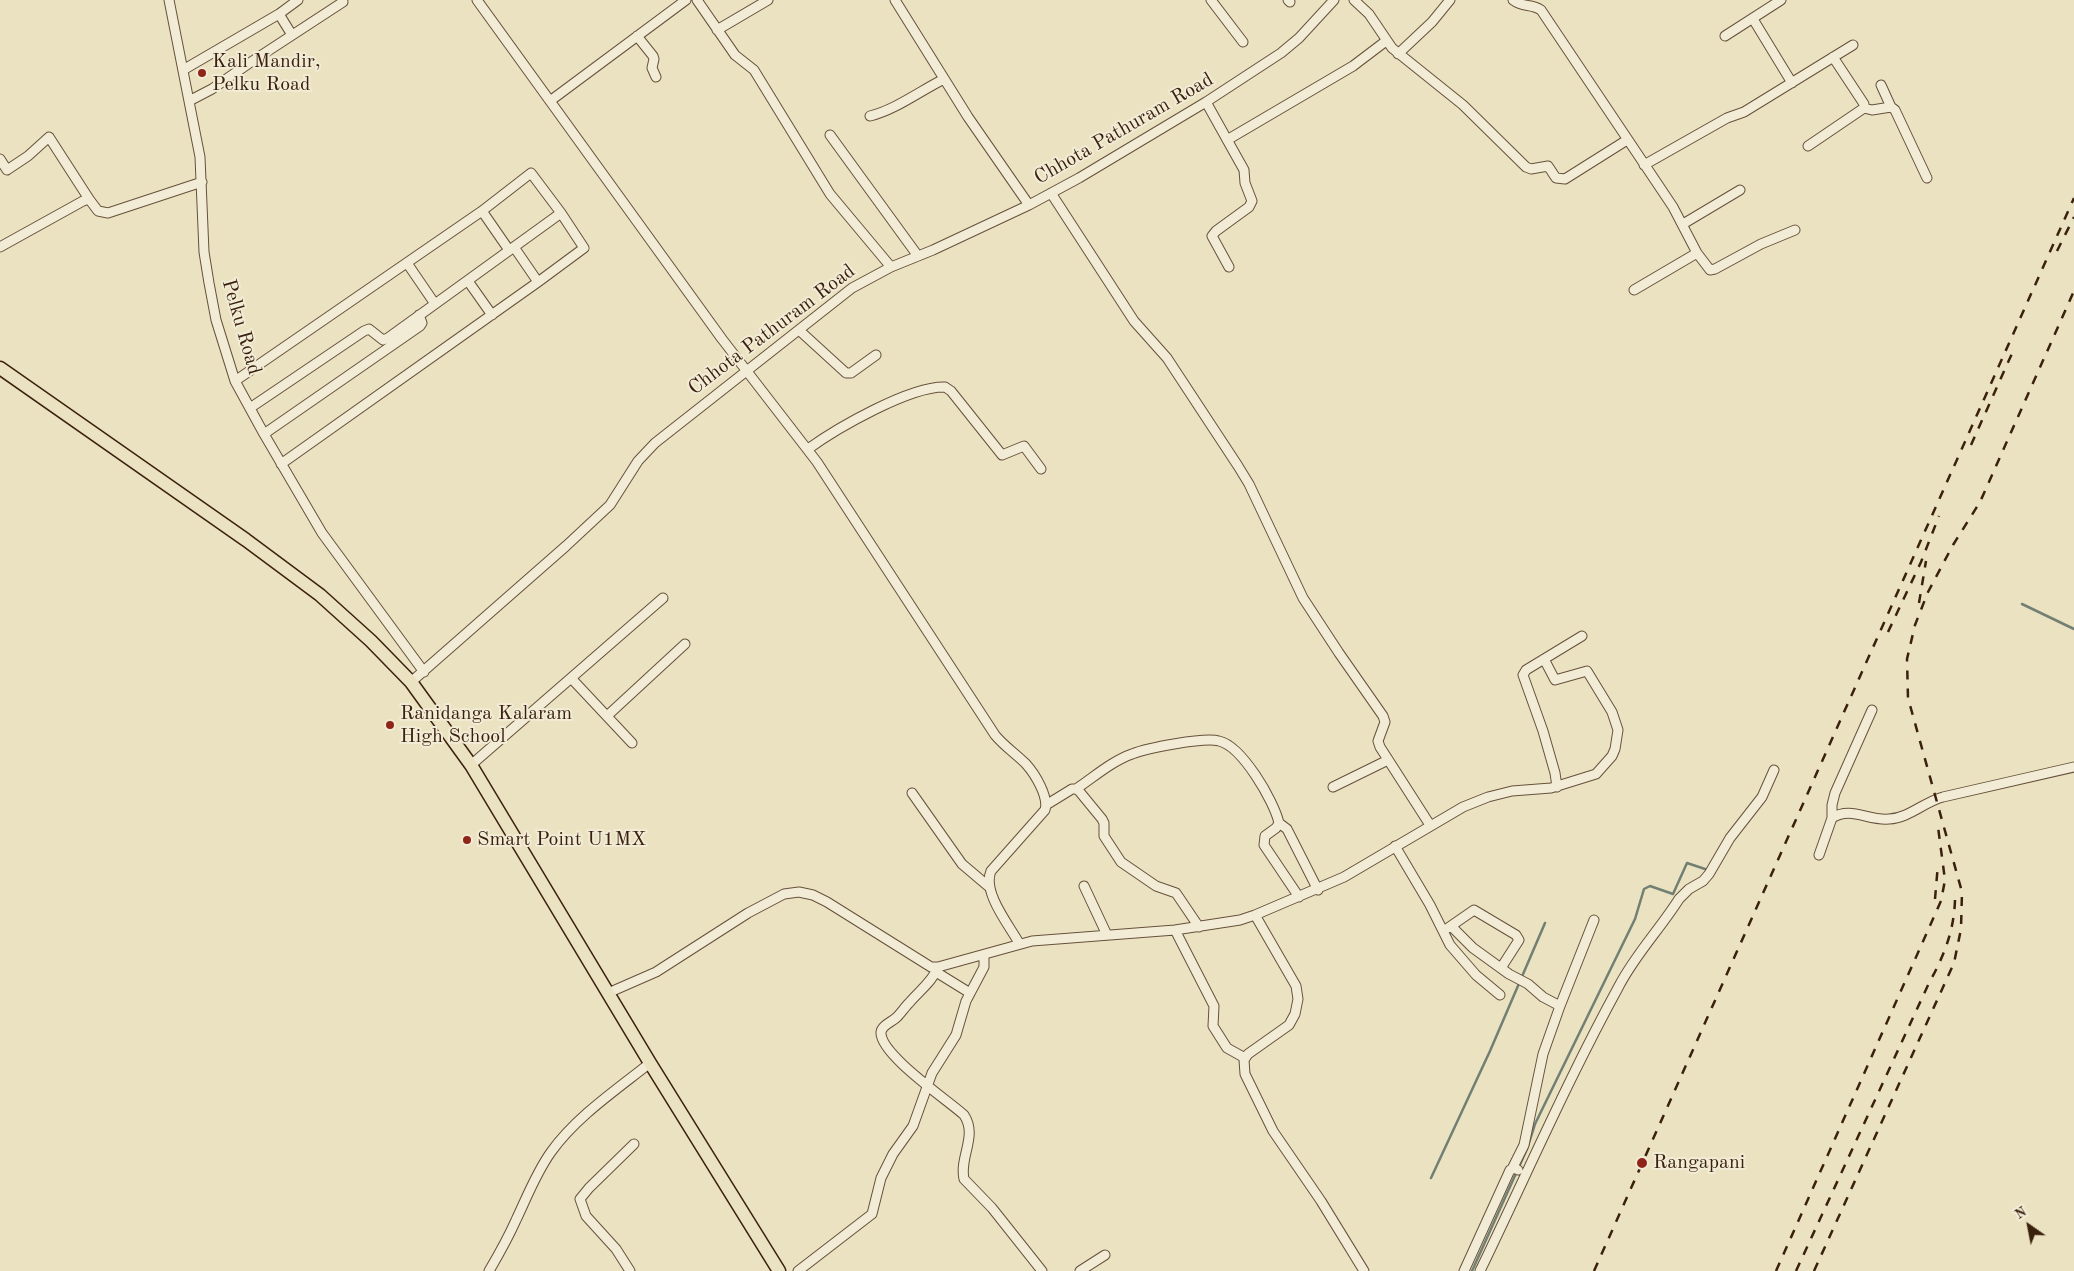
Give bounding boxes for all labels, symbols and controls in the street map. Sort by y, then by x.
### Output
place label: Kali Mandir, Pelku Road [212,50,320,97]
marker: Kali Mandir, Pelku Road [196,67,208,79]
street label: Chhota Pathuram Road [1030,68,1218,190]
street label: Chhota Pathuram Road [684,259,860,401]
street label: Pelku Road [216,276,266,378]
place label: Ranidanga Kalaram High School [400,702,572,749]
marker: Ranidanga Kalaram High School [384,719,396,731]
place label: Smart Point U1MX [477,828,646,852]
marker: Smart Point U1MX [461,834,473,846]
place label: Rangapani [1653,1151,1745,1175]
marker: Rangapani [1635,1156,1649,1170]
north arrow [2004,1201,2054,1251]
text: N [2013,1205,2029,1222]

